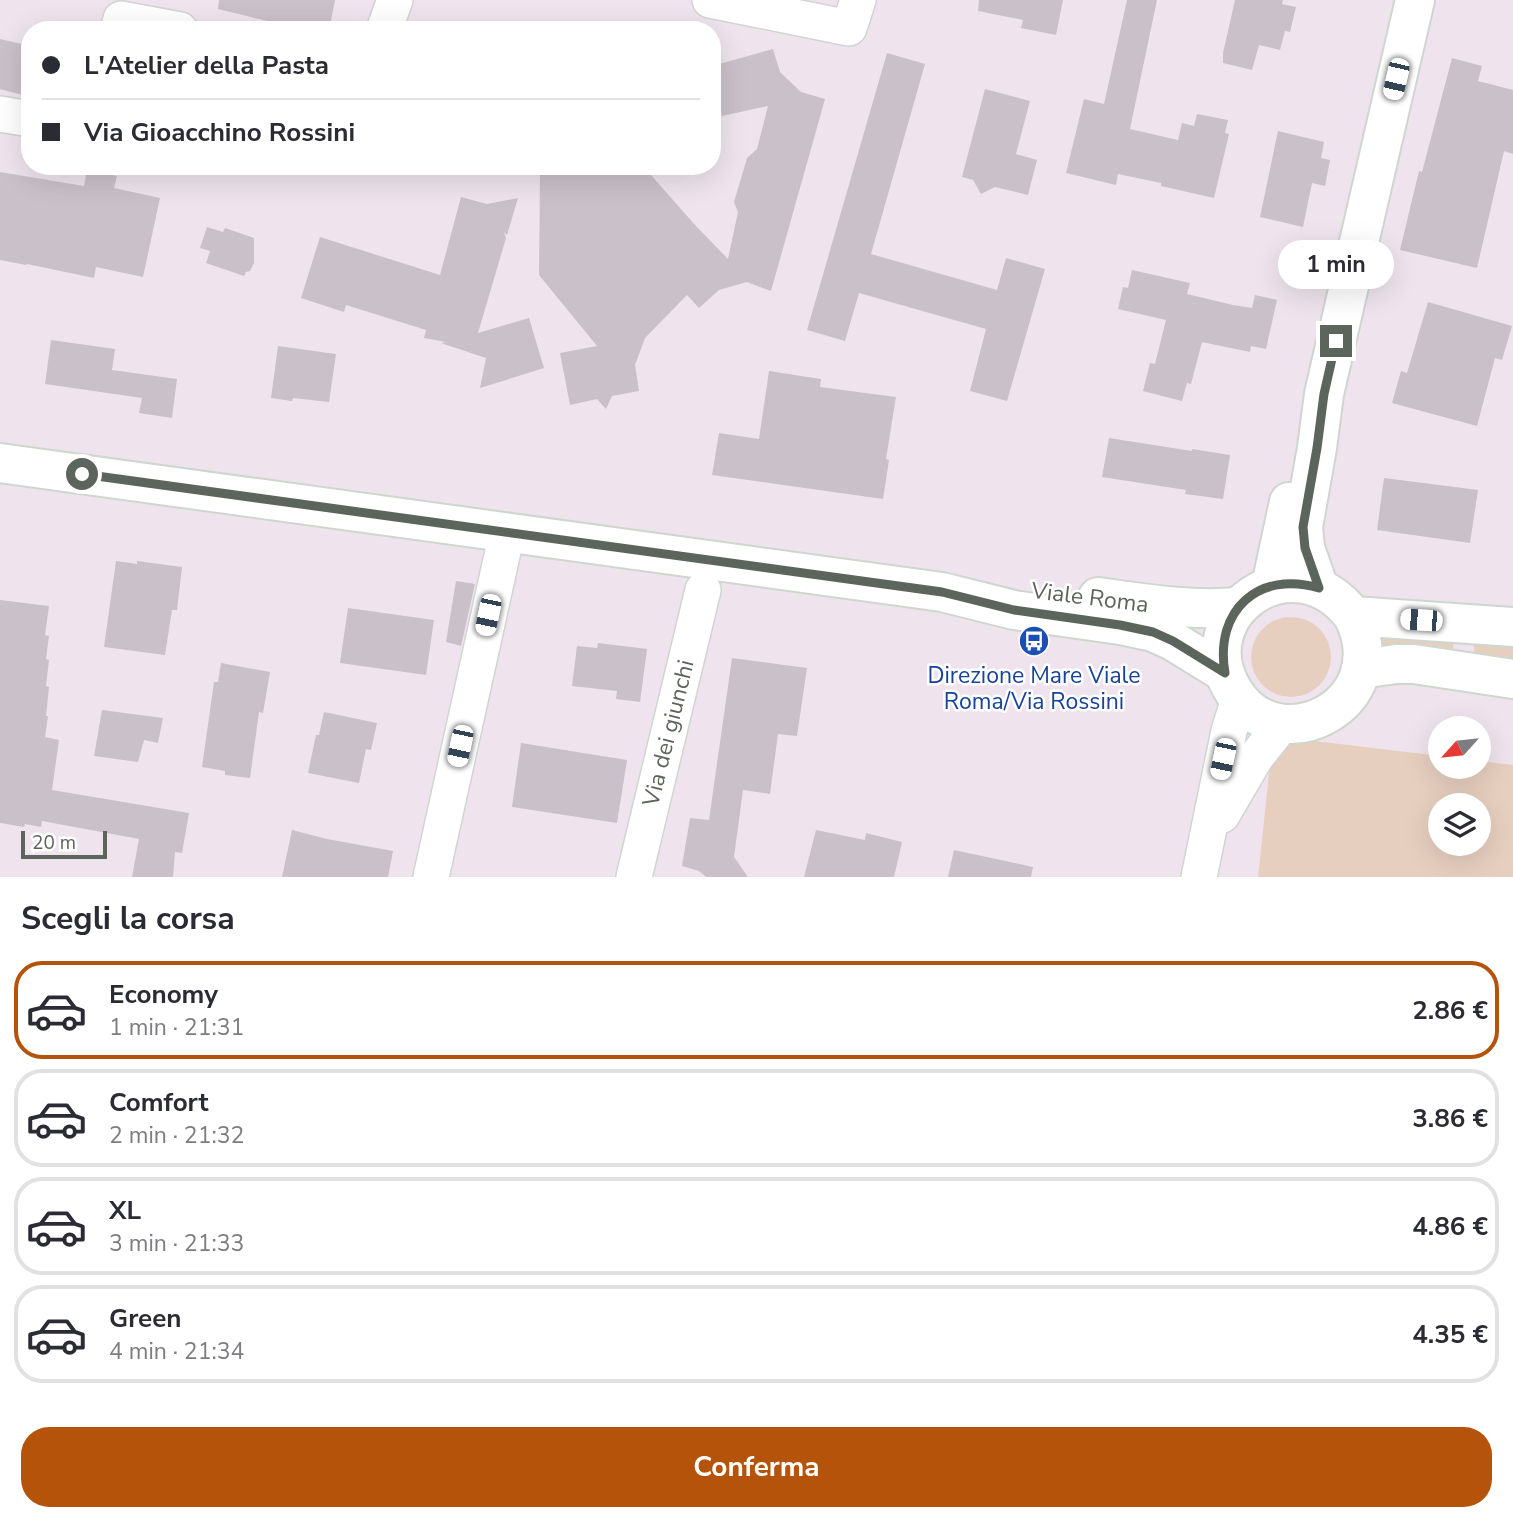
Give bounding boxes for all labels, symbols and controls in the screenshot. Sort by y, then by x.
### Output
text: L'Atelier della Pasta [84,48,329,83]
car [1382,56,1411,102]
text: Via Gioacchino Rossini [84,115,355,150]
callout: 1 min [1278,240,1394,288]
text: 1 min [1306,249,1366,280]
route end [1320,325,1352,357]
route start [66,458,98,490]
street label: Viale Roma [1028,575,1150,620]
car [474,592,503,638]
car [1400,608,1443,632]
bus stop icon: Direzione Mare Viale Roma/Via Rossini [1017,624,1051,658]
street label: Via dei giunchi [635,657,702,811]
place label: Direzione Mare Viale Roma/Via Rossini [927,660,1141,717]
north arrow [1428,716,1491,779]
map controls [1428,716,1491,856]
car [446,723,475,769]
car [1209,736,1238,782]
button: layers [1428,793,1491,856]
scale bar [21,828,107,860]
text: 20 m [32,830,76,856]
text: Scegli la corsa [21,897,235,940]
text: Economy [109,977,218,1012]
icon: car [25,979,88,1042]
text: 2.86 € [1412,993,1488,1028]
text: 1 min · 21:31 [109,1012,244,1043]
text: Comfort [109,1085,209,1120]
icon: car [25,1087,88,1150]
text: 3.86 € [1412,1101,1488,1136]
text: 2 min · 21:32 [109,1120,244,1151]
text: XL [109,1193,141,1228]
icon: car [25,1195,88,1258]
text: 4.86 € [1412,1209,1488,1244]
text: 3 min · 21:33 [109,1228,244,1259]
text: Green [109,1301,182,1336]
icon: car [25,1303,88,1366]
text: 4.35 € [1412,1317,1488,1352]
text: 4 min · 21:34 [109,1336,244,1367]
button: Conferma [21,1427,1492,1507]

